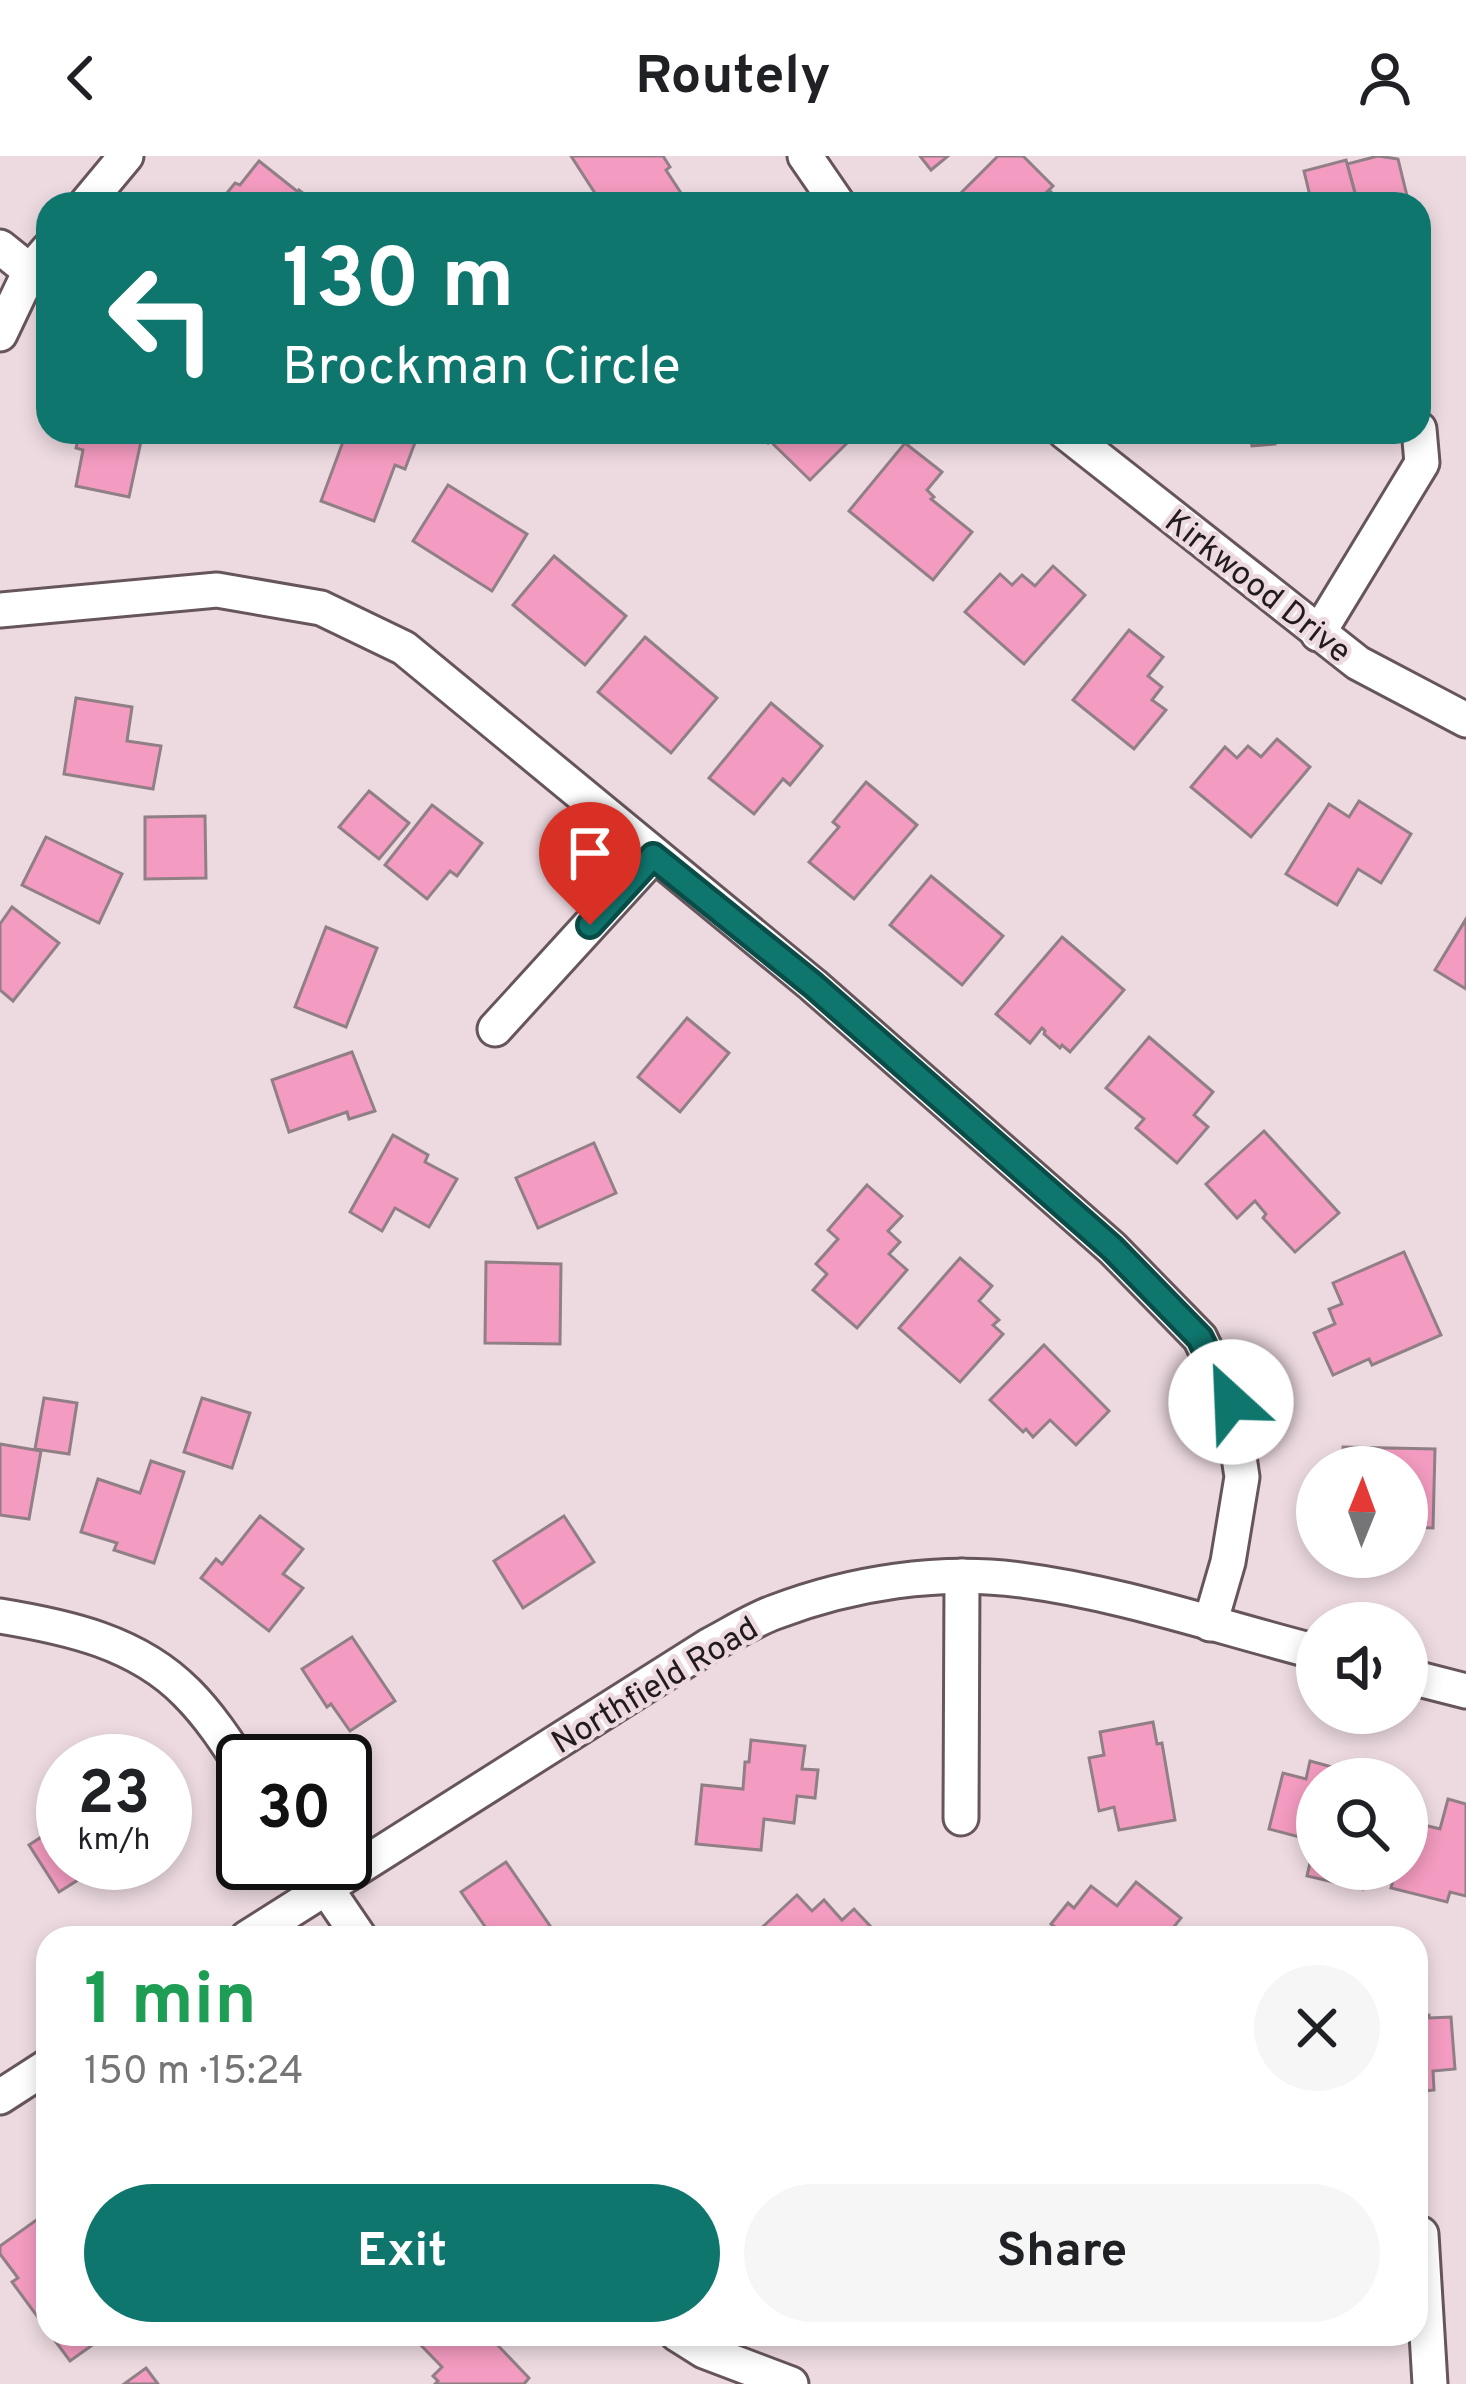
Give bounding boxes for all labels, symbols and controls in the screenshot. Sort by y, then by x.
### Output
text: Routely [635,44,831,113]
icon: back [48,45,114,111]
icon: person [1352,45,1418,111]
text: 130 m [282,231,514,337]
icon: left [84,240,240,396]
text: Brockman Circle [282,335,681,404]
street label: Kirkwood Drive [1155,502,1358,674]
pin [539,802,641,925]
icon: arrive [557,820,623,886]
position arrow [1168,1339,1294,1465]
north arrow [1296,1446,1428,1578]
map controls [1296,1446,1428,1890]
button: sound [1296,1602,1428,1734]
street label: Northfield Road [545,1609,767,1766]
speed limit sign: 30 [216,1734,372,1890]
button: search [1296,1758,1428,1890]
text: 23 [78,1759,150,1835]
text: km/h [78,1823,150,1860]
text: 1 min [84,1958,257,2050]
button: close [1254,1965,1380,2091]
text: 150 m · 15:24 [84,2049,304,2098]
button: Exit [84,2184,720,2322]
button: Share [744,2184,1380,2322]

